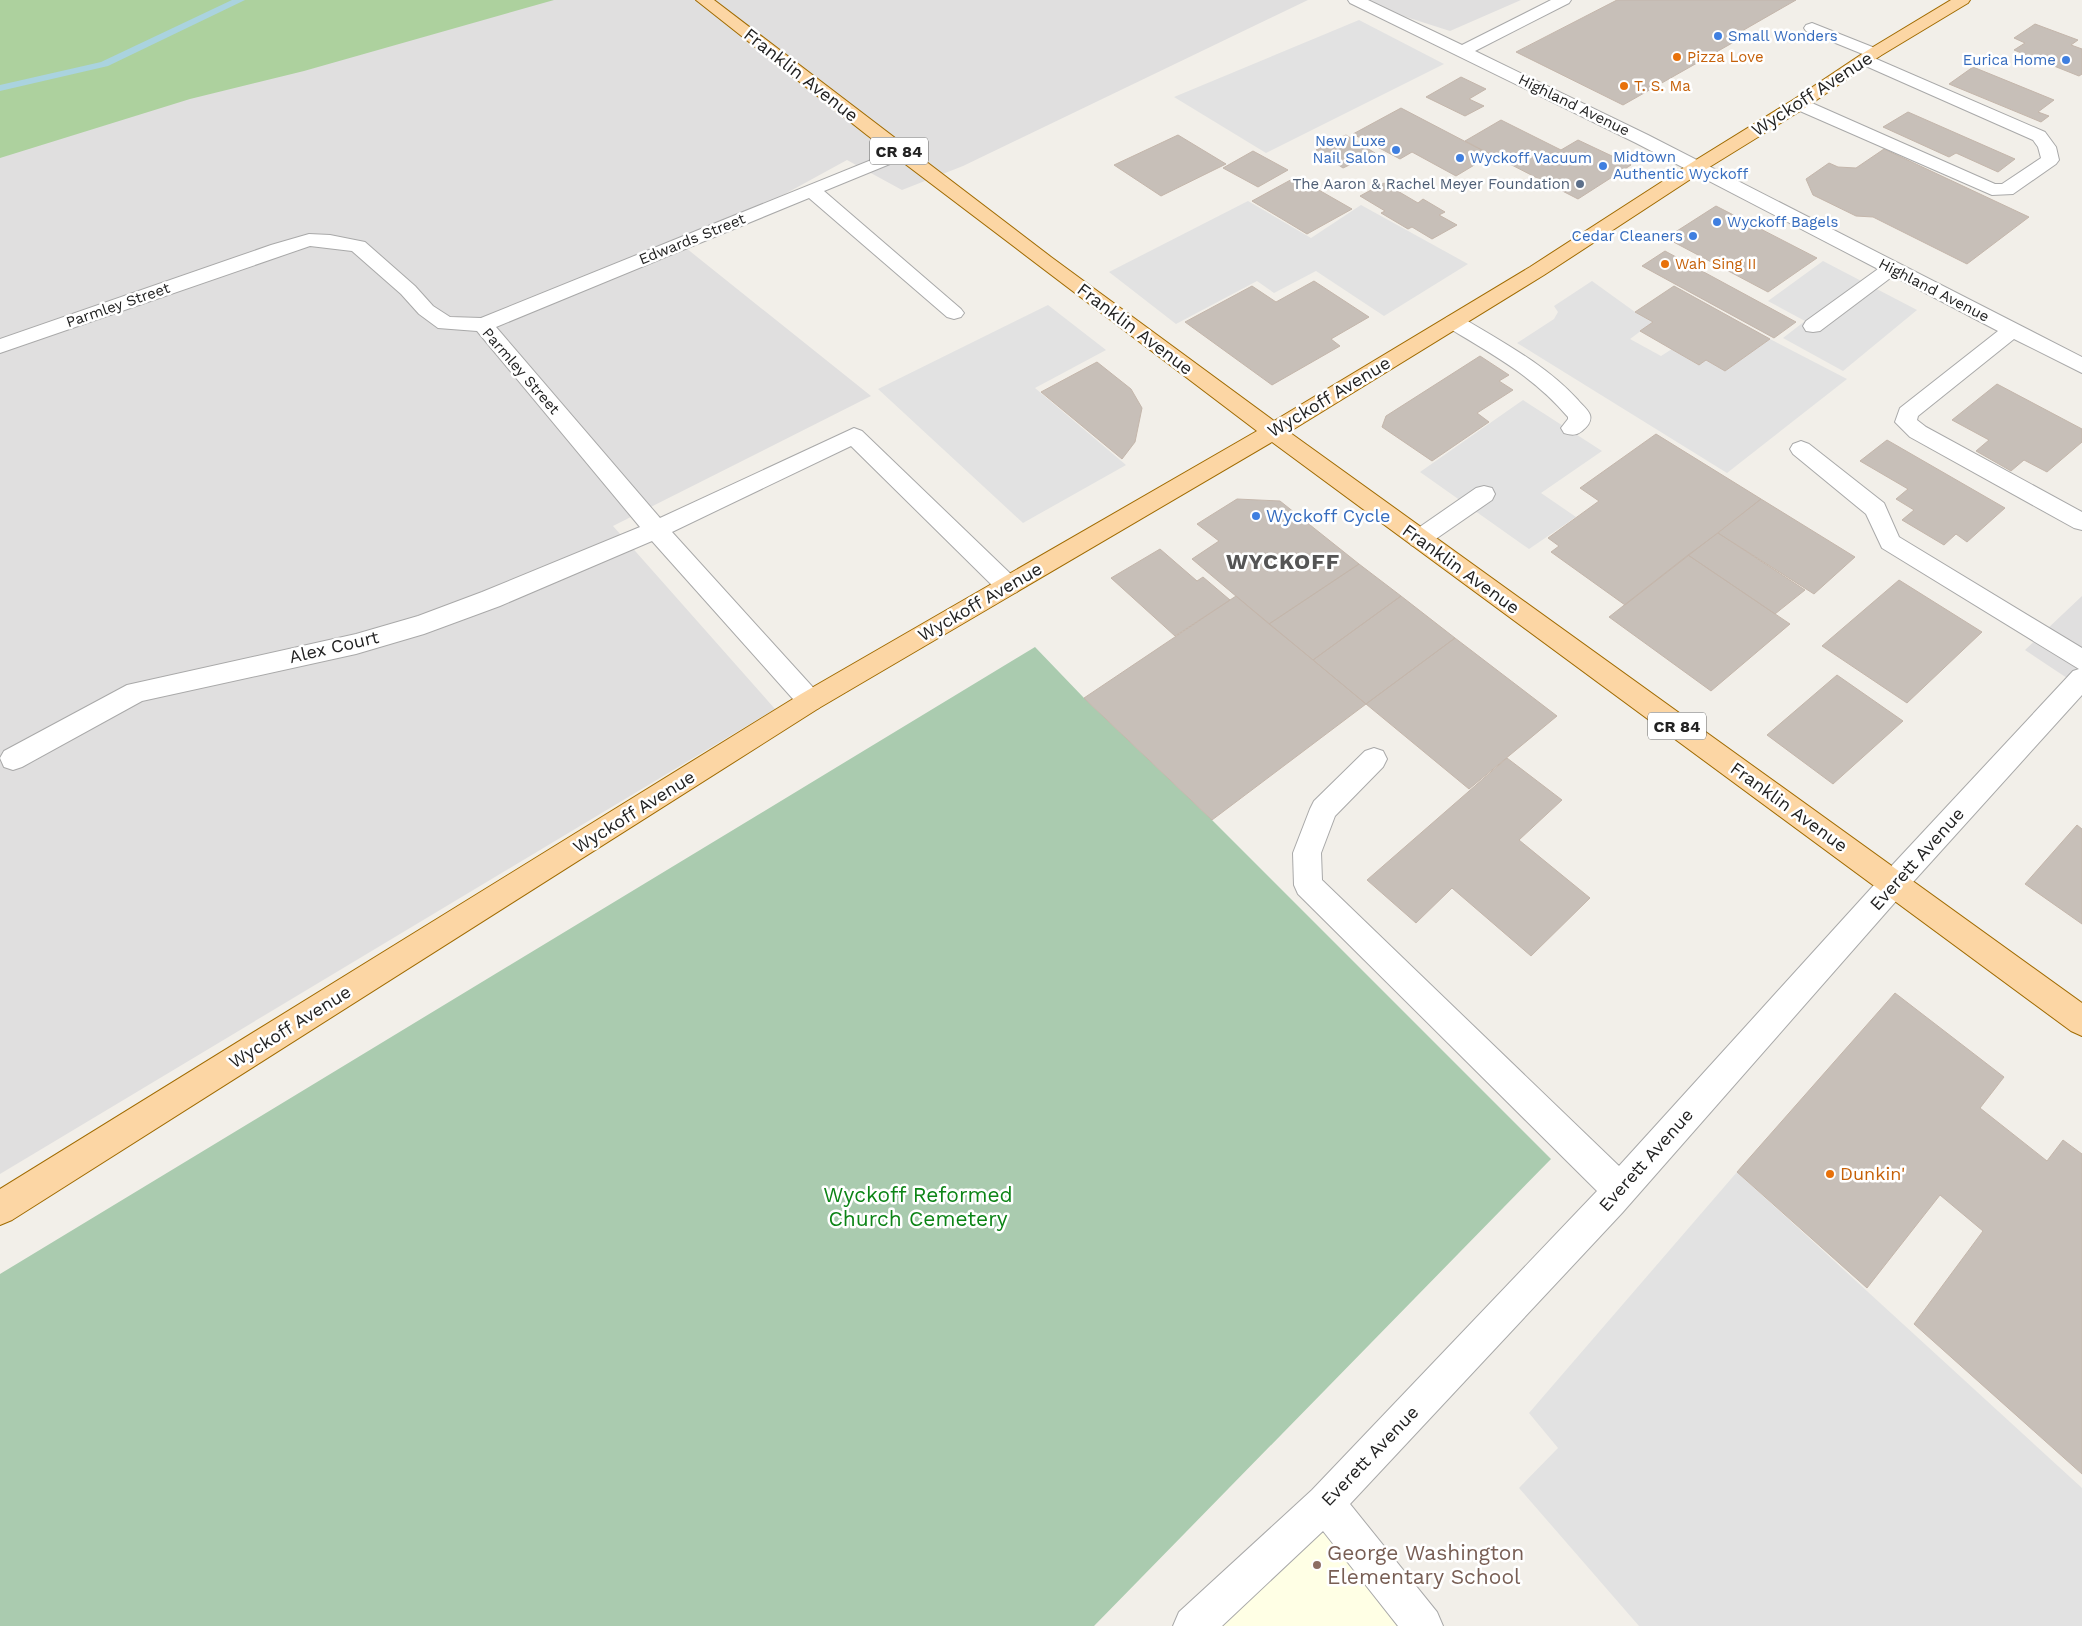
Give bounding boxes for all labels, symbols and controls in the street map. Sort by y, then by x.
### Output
street label: Franklin Avenue [740,23,863,126]
place label: Small Wonders [1728,27,1838,45]
marker: Small Wonders [1712,30,1724,42]
street label: Wyckoff Avenue [1747,47,1876,140]
place label: Pizza Love [1687,48,1764,66]
marker: Pizza Love [1671,51,1683,63]
place label: Eurica Home [1963,51,2056,69]
marker: Eurica Home [2060,54,2072,66]
street label: Highland Avenue [1515,70,1633,140]
place label: T. S. Ma [1634,77,1691,95]
marker: T. S. Ma [1618,80,1630,92]
place label: New Luxe Nail Salon [1313,132,1386,167]
road number: CR 84 [870,138,928,164]
marker: New Luxe Nail Salon [1390,144,1402,156]
place label: Midtown Authentic Wyckoff [1613,148,1749,183]
place label: Wyckoff Vacuum [1470,149,1592,167]
marker: Wyckoff Vacuum [1454,152,1466,164]
marker: Midtown Authentic Wyckoff [1597,160,1609,172]
place label: The Aaron & Rachel Meyer Foundation [1292,175,1570,193]
marker: The Aaron & Rachel Meyer Foundation [1574,178,1586,190]
street label: Edwards Street [636,209,748,269]
place label: Wyckoff Bagels [1727,213,1838,231]
marker: Wyckoff Bagels [1711,216,1723,228]
place label: Cedar Cleaners [1572,227,1683,245]
marker: Cedar Cleaners [1687,230,1699,242]
street label: Highland Avenue [1876,254,1992,326]
place label: Wah Sing II [1675,255,1757,273]
marker: Wah Sing II [1659,258,1671,270]
street label: Franklin Avenue [1073,278,1197,379]
street label: Parmley Street [64,279,173,331]
street label: Parmley Street [479,324,564,418]
street label: Wyckoff Avenue [1263,352,1394,442]
place label: Wyckoff Cycle [1266,505,1390,526]
marker: Wyckoff Cycle [1250,510,1262,522]
street label: Franklin Avenue [1399,519,1524,618]
district label: WYCKOFF [1226,549,1340,574]
street label: Wyckoff Avenue [914,558,1045,646]
street label: Alex Court [287,626,381,667]
road number: CR 84 [1648,712,1706,739]
street label: Franklin Avenue [1727,757,1852,856]
street label: Wyckoff Avenue [569,766,699,857]
street label: Everett Avenue [1865,803,1968,914]
street label: Wyckoff Avenue [225,981,355,1072]
street label: Everett Avenue [1594,1104,1697,1215]
place label: Dunkin' [1840,1163,1905,1184]
marker: Dunkin' [1824,1168,1836,1180]
park label: Wyckoff Reformed Church Cemetery [823,1182,1013,1231]
street label: Everett Avenue [1317,1401,1423,1510]
place label: George Washington Elementary School [1327,1540,1524,1589]
marker: George Washington Elementary School [1311,1559,1323,1571]

